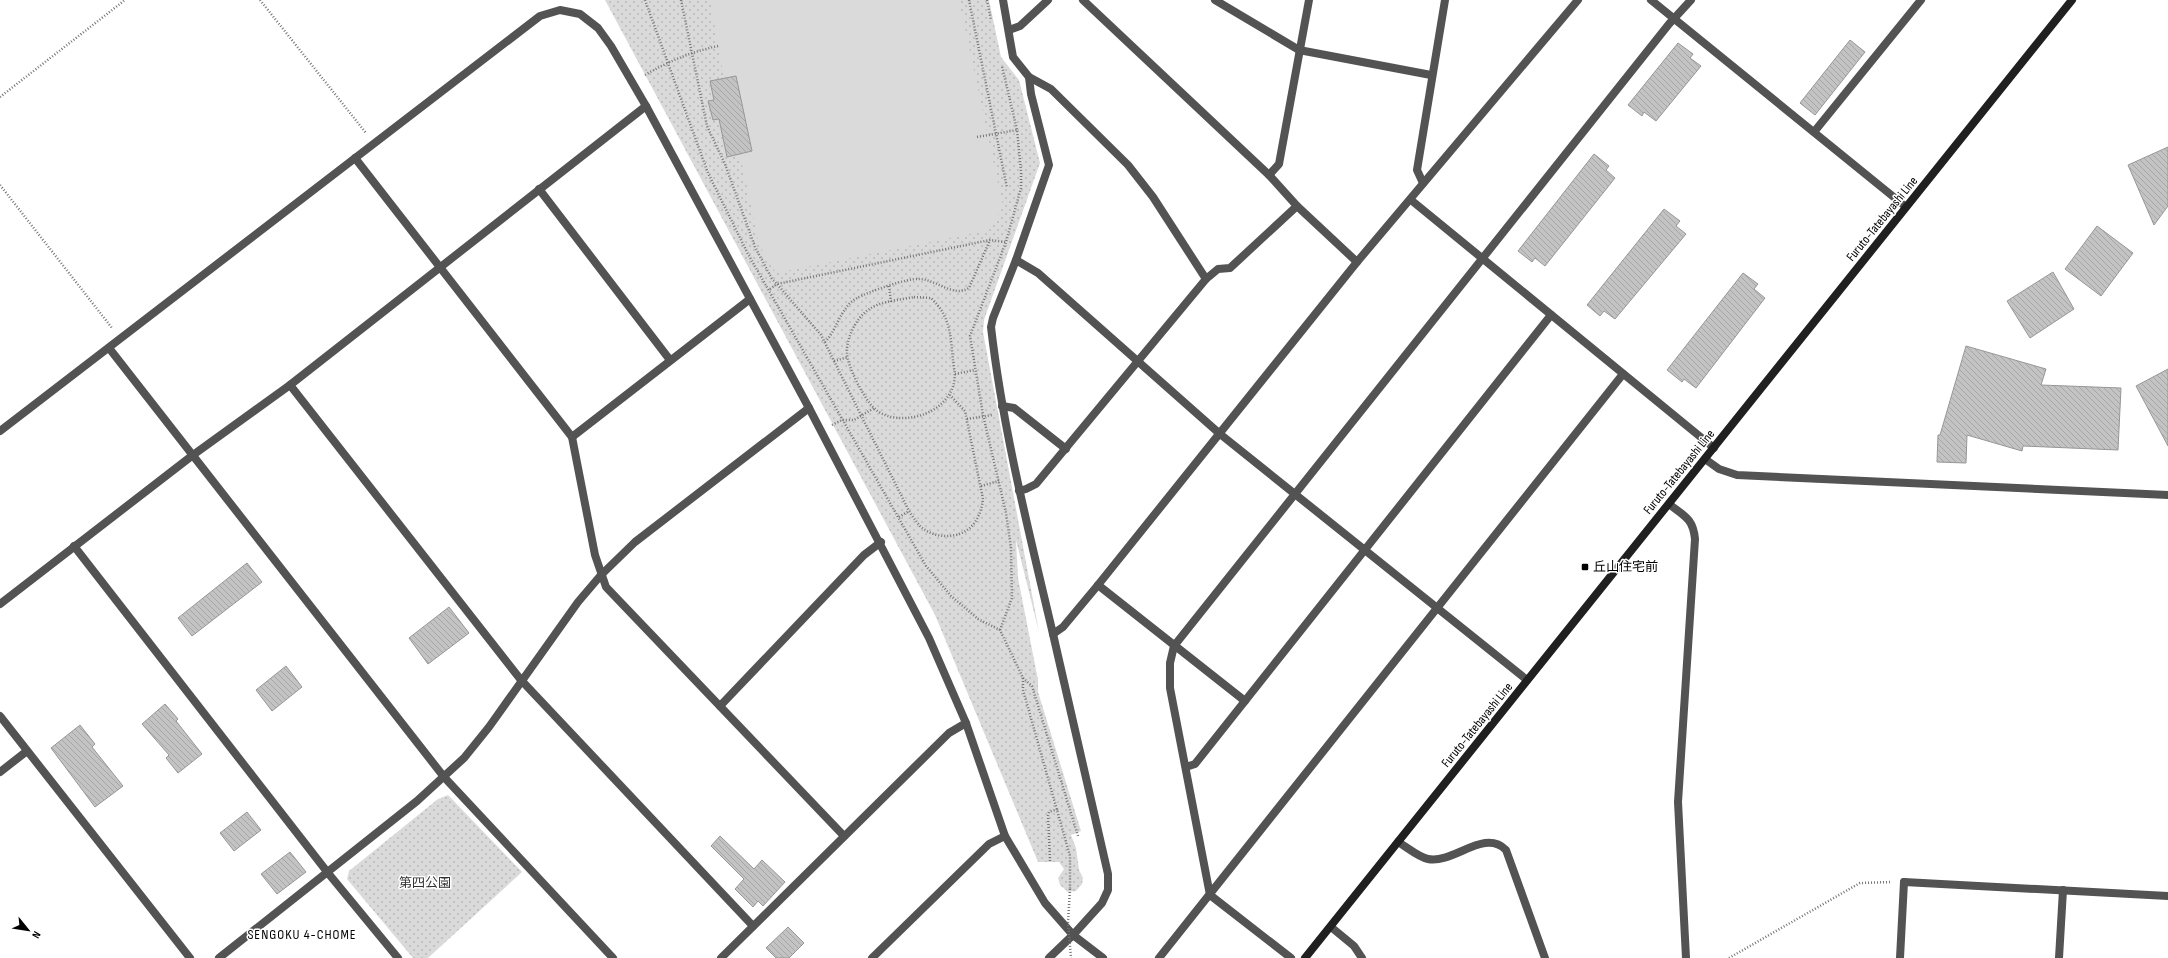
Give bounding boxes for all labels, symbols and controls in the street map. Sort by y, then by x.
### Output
street label: Furuto-Tatebayashi Line [1843,173,1921,265]
street label: Furuto-Tatebayashi Line [1640,426,1718,518]
place label: 丘山住宅前 [1593,559,1658,575]
marker: 丘山住宅前 [1580,562,1590,572]
street label: Furuto-Tatebayashi Line [1438,679,1516,771]
park label: 第四公園 [399,875,451,891]
north arrow [8,910,48,950]
district label: SENGOKU 4-CHOME [247,926,357,943]
text: N [29,929,43,941]

